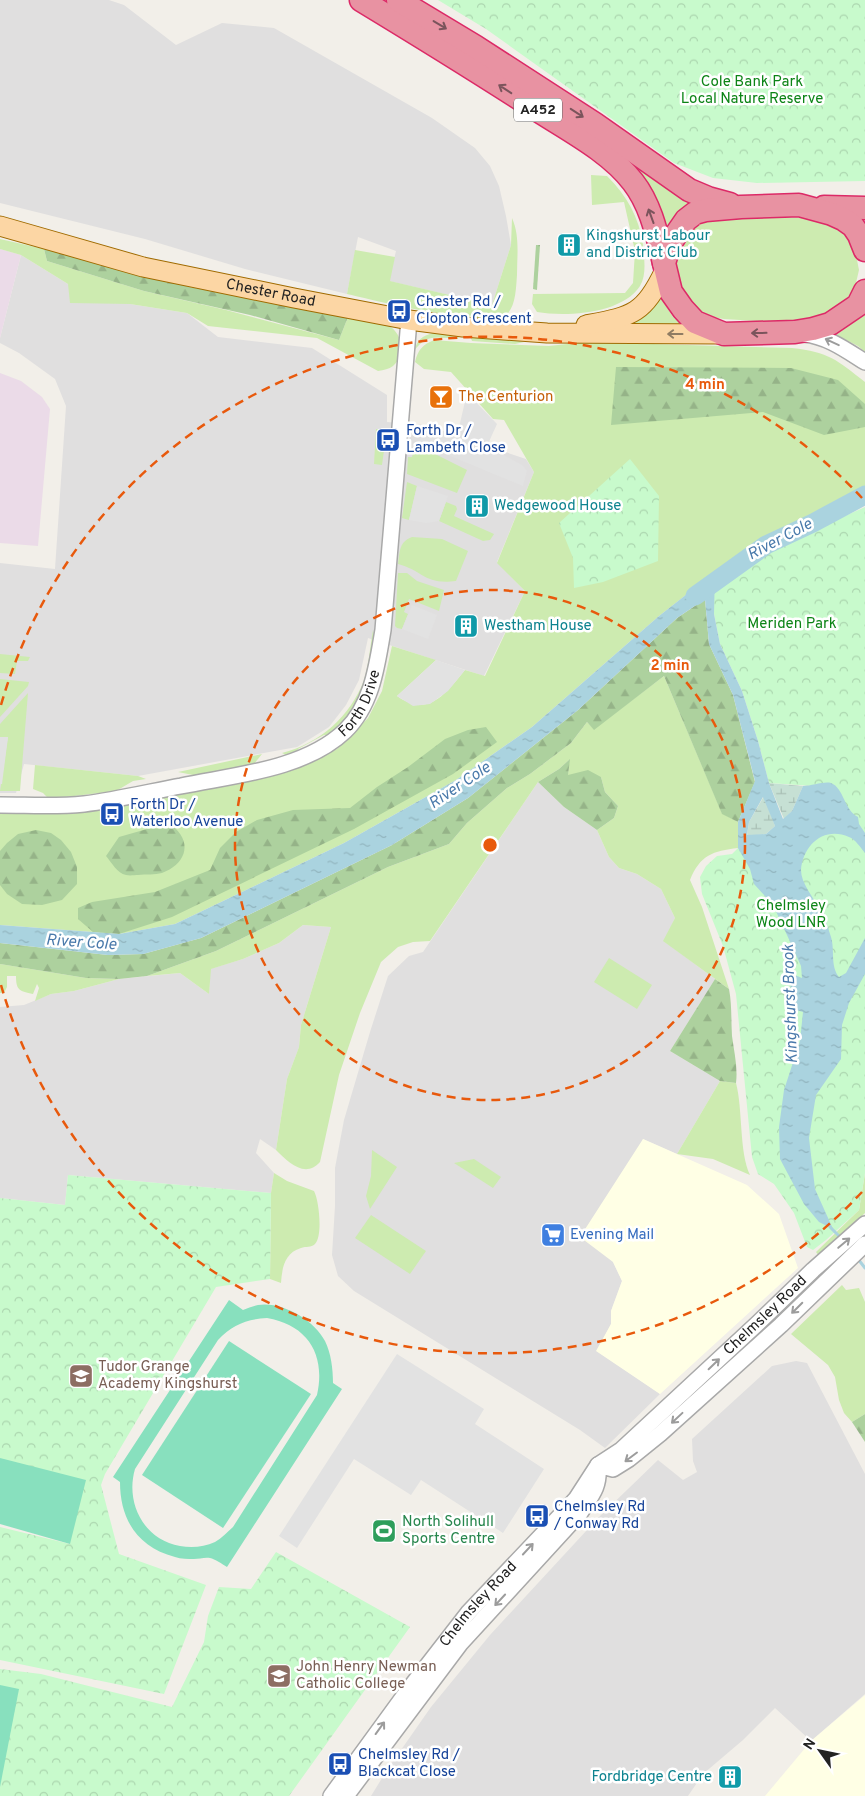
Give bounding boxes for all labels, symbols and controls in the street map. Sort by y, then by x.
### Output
one-way arrow [432,21,446,31]
park label: Cole Bank Park Local Nature Reserve [681,73,823,109]
one-way arrow [499,84,513,94]
road number: A452 [514,98,562,122]
one-way arrow [570,107,584,118]
one-way arrow [646,209,655,225]
place label: Kingshurst Labour and District Club [586,227,710,263]
building icon: Kingshurst Labour and District Club [556,232,582,258]
street label: Chester Road [224,275,317,311]
place label: Chester Rd / Clopton Crescent [416,293,532,329]
bus stop icon: Chester Rd / Clopton Crescent [386,298,412,324]
one-way arrow [751,328,768,338]
one-way arrow [667,329,684,339]
one-way arrow [825,337,840,347]
text: 4 min [685,376,725,395]
bar icon: The Centurion [428,384,454,410]
place label: The Centurion [458,388,553,407]
place label: Forth Dr / Lambeth Close [406,422,506,458]
bus stop icon: Forth Dr / Lambeth Close [375,427,401,453]
building icon: Wedgewood House [464,493,490,519]
place label: Wedgewood House [494,497,621,516]
water label: River Cole [744,514,816,565]
building icon: Westham House [453,613,479,639]
park label: Meriden Park [747,615,837,634]
place label: Westham House [484,617,592,636]
text: 2 min [650,657,690,676]
street label: Forth Drive [335,668,385,742]
water label: River Cole [425,758,495,814]
place label: Forth Dr / Waterloo Avenue [130,796,243,832]
bus stop icon: Forth Dr / Waterloo Avenue [99,801,125,827]
centre of rings [481,836,499,854]
park label: Chelmsley Wood LNR [756,897,826,933]
water label: River Cole [45,931,118,955]
water label: Kingshurst Brook [779,943,803,1064]
supermarket icon: Evening Mail [540,1222,566,1248]
place label: Evening Mail [570,1226,654,1245]
one-way arrow [837,1237,850,1248]
street label: Chelmsley Road [720,1271,811,1360]
one-way arrow [792,1302,804,1314]
place label: Tudor Grange Academy Kingshurst [98,1358,237,1394]
one-way arrow [707,1358,720,1370]
school or university icon: Tudor Grange Academy Kingshurst [68,1363,94,1389]
one-way arrow [671,1412,684,1424]
one-way arrow [624,1452,638,1462]
place label: Chelmsley Rd / Conway Rd [553,1498,645,1534]
bus stop icon: Chelmsley Rd / Conway Rd [524,1503,550,1529]
place label: North Solihull Sports Centre [402,1513,495,1549]
sports icon: North Solihull Sports Centre [371,1518,397,1544]
one-way arrow [522,1543,534,1555]
street label: Chelmsley Road [436,1558,521,1651]
one-way arrow [494,1594,505,1607]
place label: John Henry Newman Catholic College [296,1658,437,1694]
school or university icon: John Henry Newman Catholic College [266,1663,292,1689]
one-way arrow [375,1721,385,1735]
north arrow [795,1726,845,1776]
text: N [800,1736,820,1754]
place label: Chelmsley Rd / Blackcat Close [358,1746,461,1782]
bus stop icon: Chelmsley Rd / Blackcat Close [327,1751,353,1777]
building icon: Fordbridge Centre [717,1764,743,1790]
place label: Fordbridge Centre [591,1768,712,1787]

